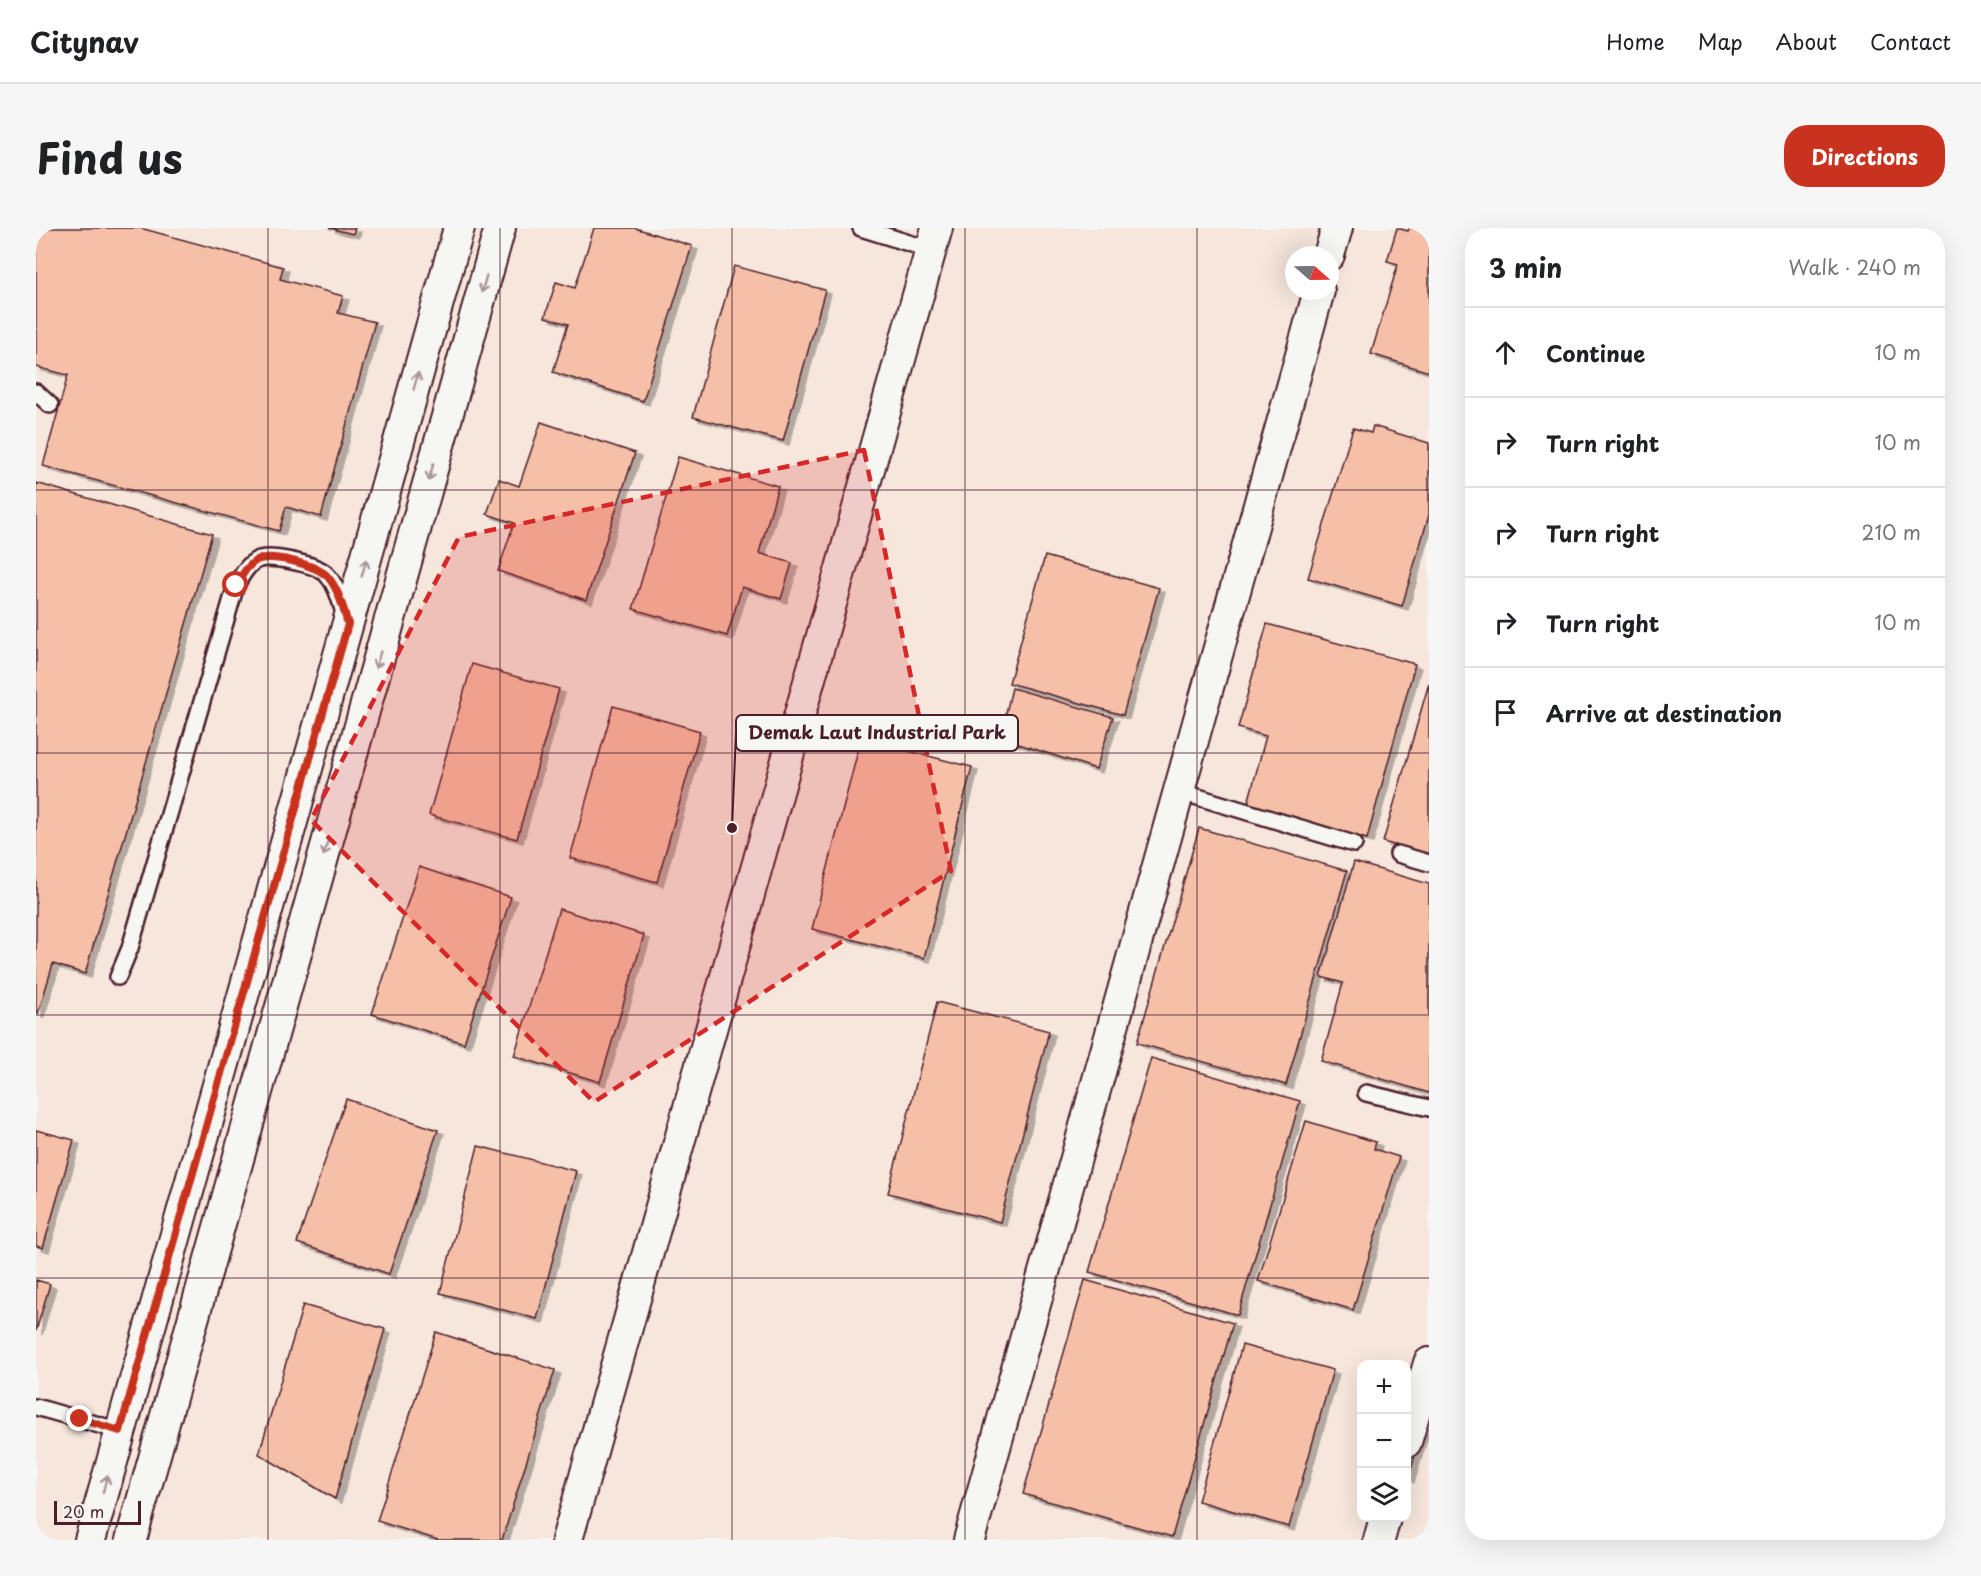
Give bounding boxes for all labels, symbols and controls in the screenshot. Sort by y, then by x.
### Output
text: Citynav [30,20,139,63]
text: Home [1606,25,1665,57]
text: Map [1698,25,1743,57]
text: About [1776,25,1837,57]
text: Contact [1870,25,1951,57]
text: Find us [36,125,183,188]
button: Directions [1784,125,1945,187]
north arrow [1285,246,1339,300]
text: 3 min [1489,248,1562,287]
text: Walk · 240 m [1788,252,1921,282]
one-way arrow [478,274,489,293]
icon: ahead [1489,336,1522,369]
text: Continue [1546,336,1645,369]
text: 10 m [1874,337,1921,367]
one-way arrow [411,372,423,391]
icon: right [1489,426,1522,459]
text: Turn right [1546,426,1659,459]
text: 10 m [1874,427,1921,457]
one-way arrow [425,462,437,481]
icon: right [1489,516,1522,549]
text: Turn right [1546,516,1659,549]
text: 210 m [1862,517,1921,547]
one-way arrow [358,559,370,578]
route start [222,571,248,597]
icon: right [1489,606,1522,639]
text: Turn right [1546,606,1659,639]
text: 10 m [1874,607,1921,637]
one-way arrow [372,650,384,669]
icon: arrive [1489,696,1522,729]
text: Arrive at destination [1546,696,1782,729]
callout: Demak Laut Industrial Park [736,715,1018,751]
text: Demak Laut Industrial Park [748,718,1006,745]
one-way arrow [319,838,331,857]
map controls [1357,1360,1411,1522]
button: + [1357,1360,1411,1414]
route end [66,1405,92,1431]
button: − [1357,1414,1411,1468]
button: layers [1357,1468,1411,1522]
one-way arrow [100,1474,112,1493]
scale bar [54,1498,141,1526]
text: 20 m [63,1499,104,1523]

